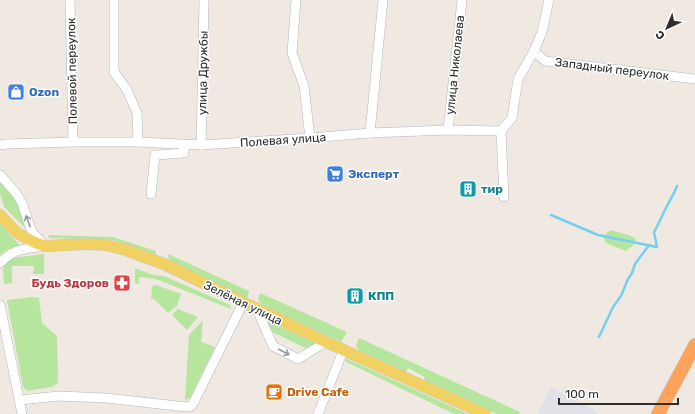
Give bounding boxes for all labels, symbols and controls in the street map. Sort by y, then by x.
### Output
north arrow [647,8,687,48]
street label: улица Николаева [443,15,467,115]
street label: Полевой переулок [64,17,80,125]
text: С [653,27,668,42]
street label: улица Дружбы [195,31,211,115]
street label: Западный переулок [554,55,670,83]
shop icon: Ozon [6,82,26,102]
place label: Ozon [29,85,59,99]
street label: Полевая улица [239,130,327,150]
supermarket icon: Эксперт [325,164,345,184]
place label: Эксперт [348,167,400,181]
building icon: тир [458,179,478,199]
place label: тир [481,182,503,196]
one-way arrow [24,214,31,227]
pharmacy icon: Будь Здоров [112,273,132,293]
place label: Будь Здоров [31,276,109,290]
street label: Зелёная улица [201,278,285,328]
building icon: КПП [345,286,365,306]
place label: КПП [368,289,394,303]
one-way arrow [278,349,290,356]
scale bar [559,380,678,406]
cafe icon: Drive Cafe [264,382,284,402]
place label: Drive Cafe [287,385,349,399]
text: 100 m [565,387,599,401]

